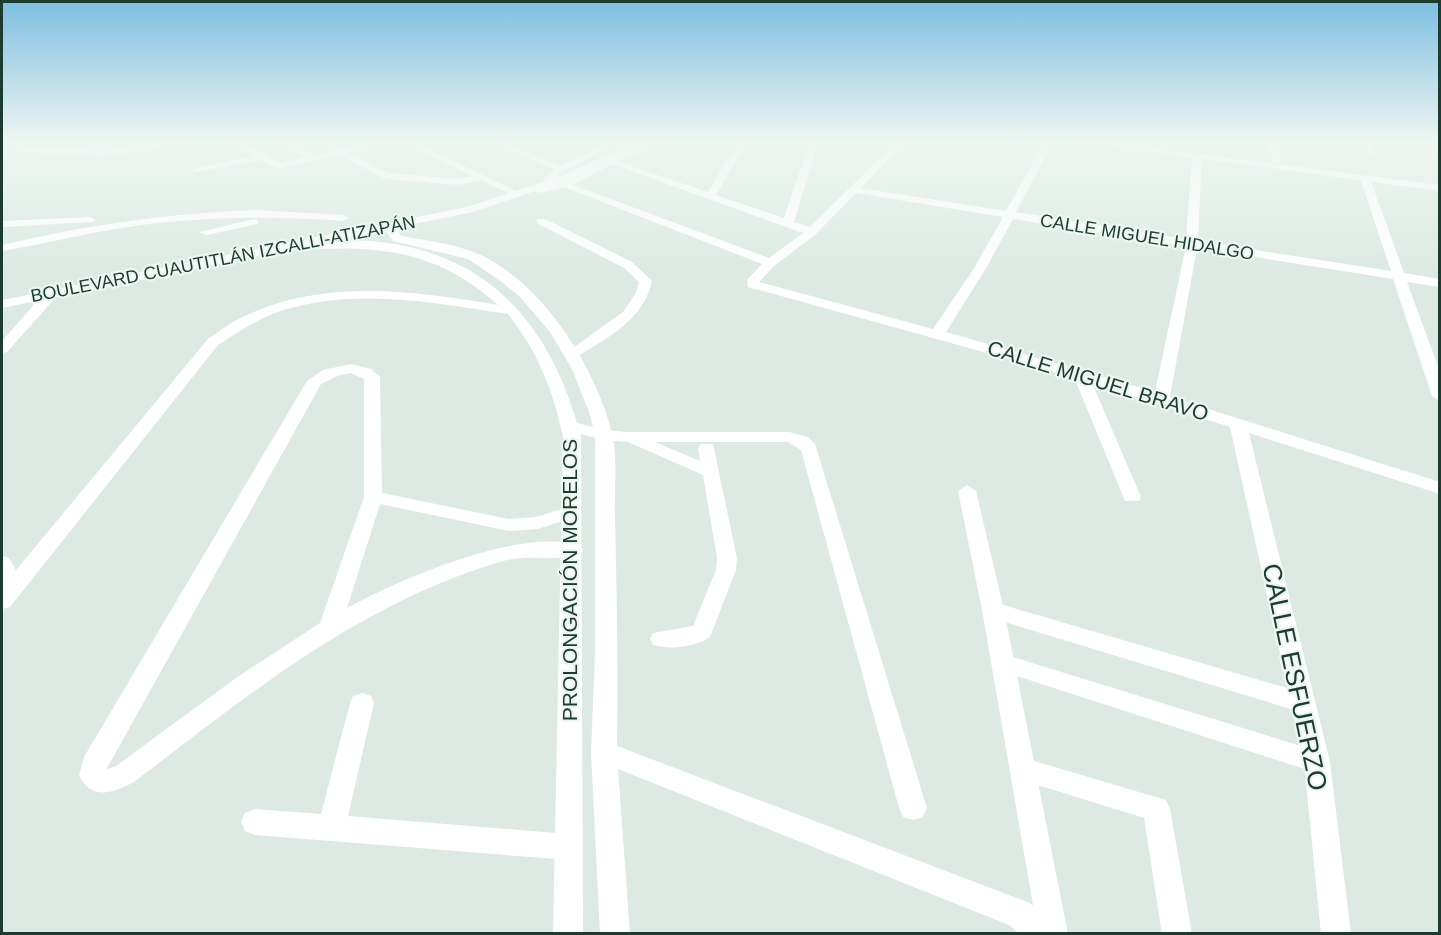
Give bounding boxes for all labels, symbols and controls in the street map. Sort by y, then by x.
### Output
street label: CALLE MIGUEL HIDALGO [1039,210,1255,264]
street label: BOULEVARD CUAUTITLÁN IZCALLI-ATIZAPÁN [29,212,417,306]
street label: CALLE MIGUEL BRAVO [985,336,1211,425]
street label: PROLONGACIÓN MORELOS [558,439,581,721]
street label: CALLE ESFUERZO [1256,561,1334,793]

